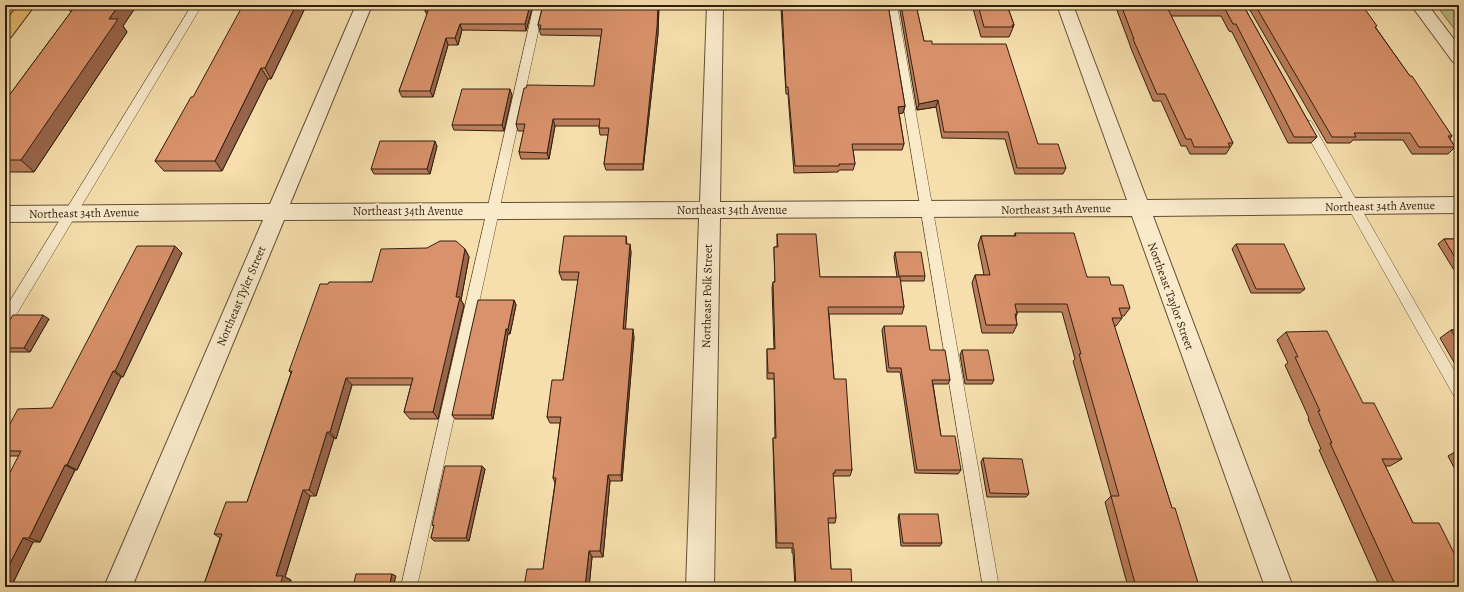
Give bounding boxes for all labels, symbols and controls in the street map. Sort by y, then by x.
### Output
street label: Northeast 34th Avenue [1325,197,1435,215]
street label: Northeast 34th Avenue [1001,200,1111,218]
street label: Northeast 34th Avenue [677,202,787,218]
street label: Northeast 34th Avenue [353,203,463,219]
street label: Northeast 34th Avenue [29,204,139,222]
street label: Northeast Taylor Street [1144,240,1198,352]
street label: Northeast Tyler Street [213,243,269,349]
street label: Northeast Polk Street [698,244,716,348]

